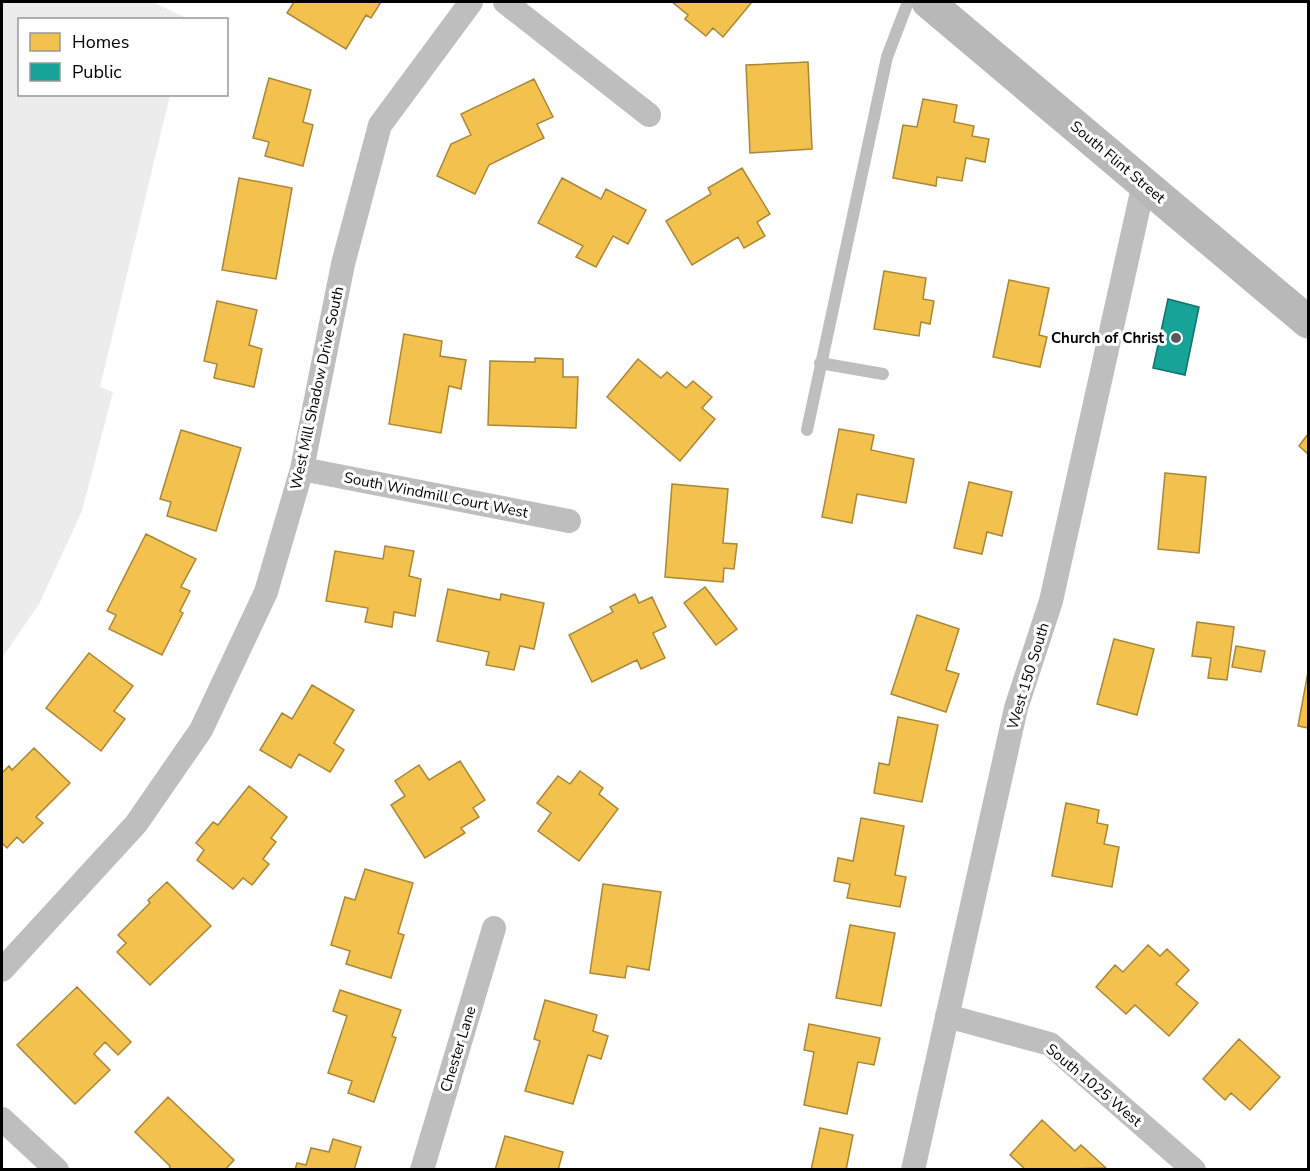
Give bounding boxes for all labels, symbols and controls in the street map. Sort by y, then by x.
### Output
legend [18,18,228,96]
text: Homes [72,30,129,54]
text: Public [72,60,122,84]
street label: South Flint Street [1066,116,1170,208]
street label: West Mill Shadow Drive South [286,285,348,491]
place label: Church of Christ [1051,328,1164,348]
marker: Church of Christ [1169,331,1183,345]
street label: South Windmill Court West [342,467,530,523]
street label: West 150 South [1002,620,1054,732]
street label: Chester Lane [435,1004,481,1094]
street label: South 1025 West [1042,1039,1147,1132]

